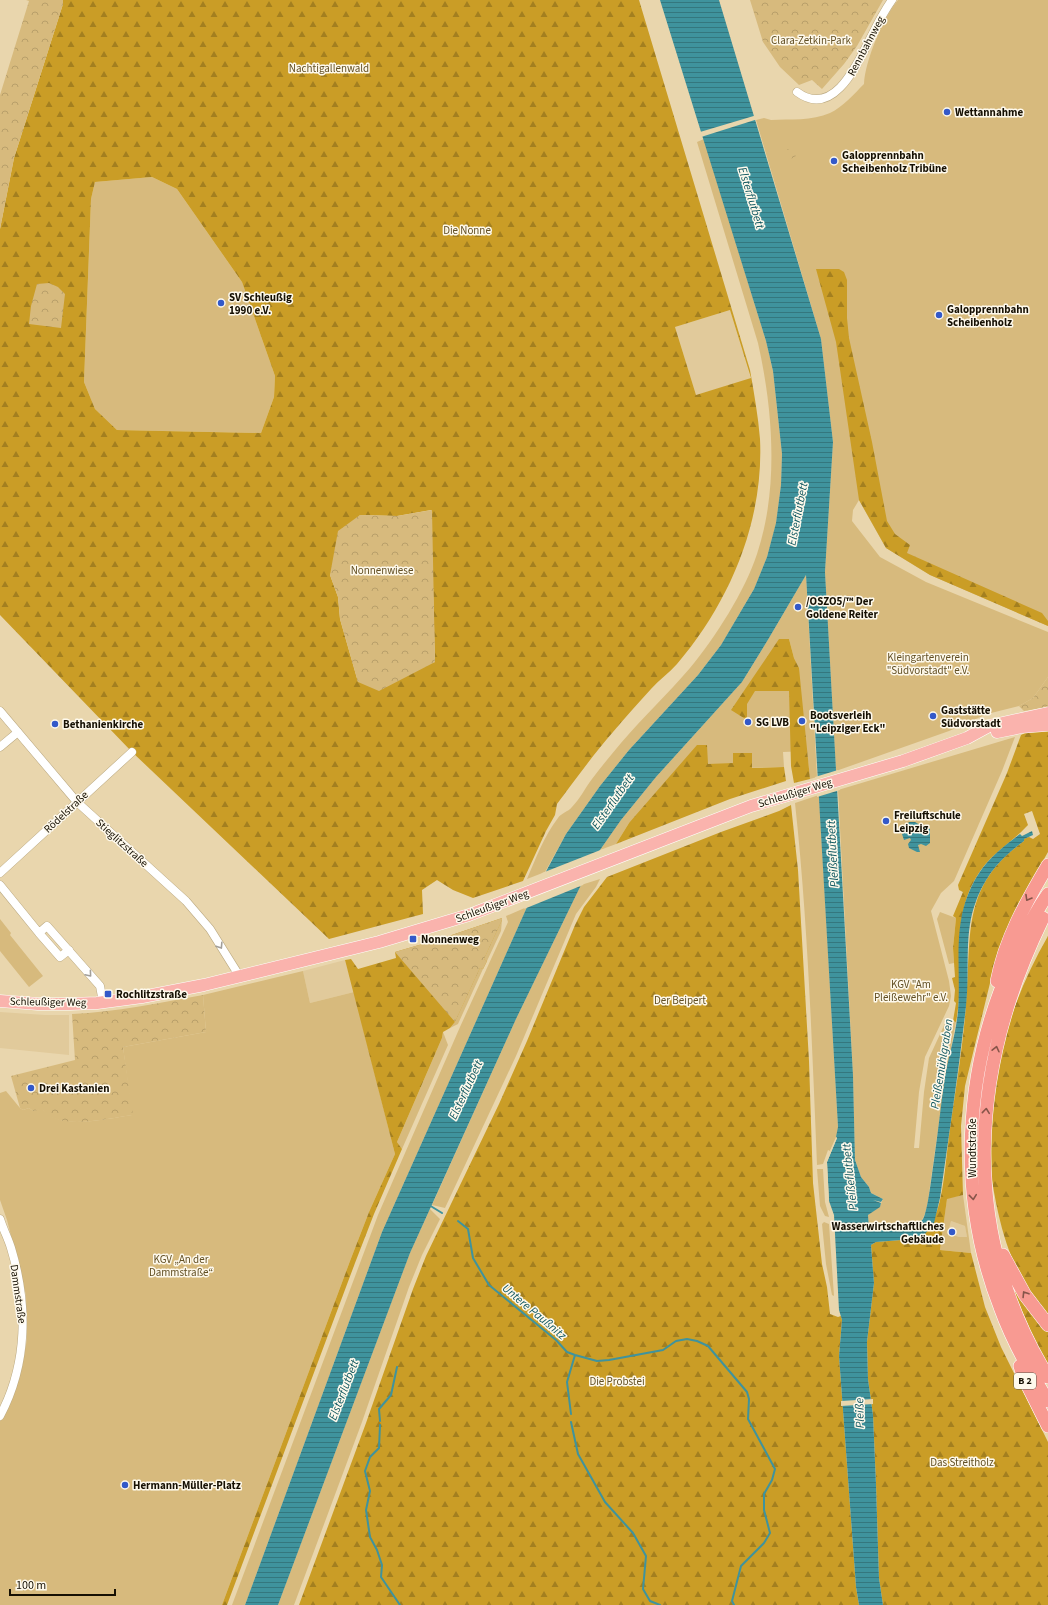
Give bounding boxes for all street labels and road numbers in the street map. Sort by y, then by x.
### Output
street label: Rennbahnweg [844,13,888,79]
street label: Schleußiger Weg [756,775,834,811]
street label: Rödelstraße [41,787,92,836]
street label: Stieglitzstraße [93,815,152,871]
street label: Schleußiger Weg [453,886,531,926]
street label: Schleußiger Weg [10,994,87,1010]
street label: Wundtstraße [965,1118,980,1178]
street label: Dammstraße [6,1263,30,1325]
road number: B 2 [1014,1373,1036,1389]

